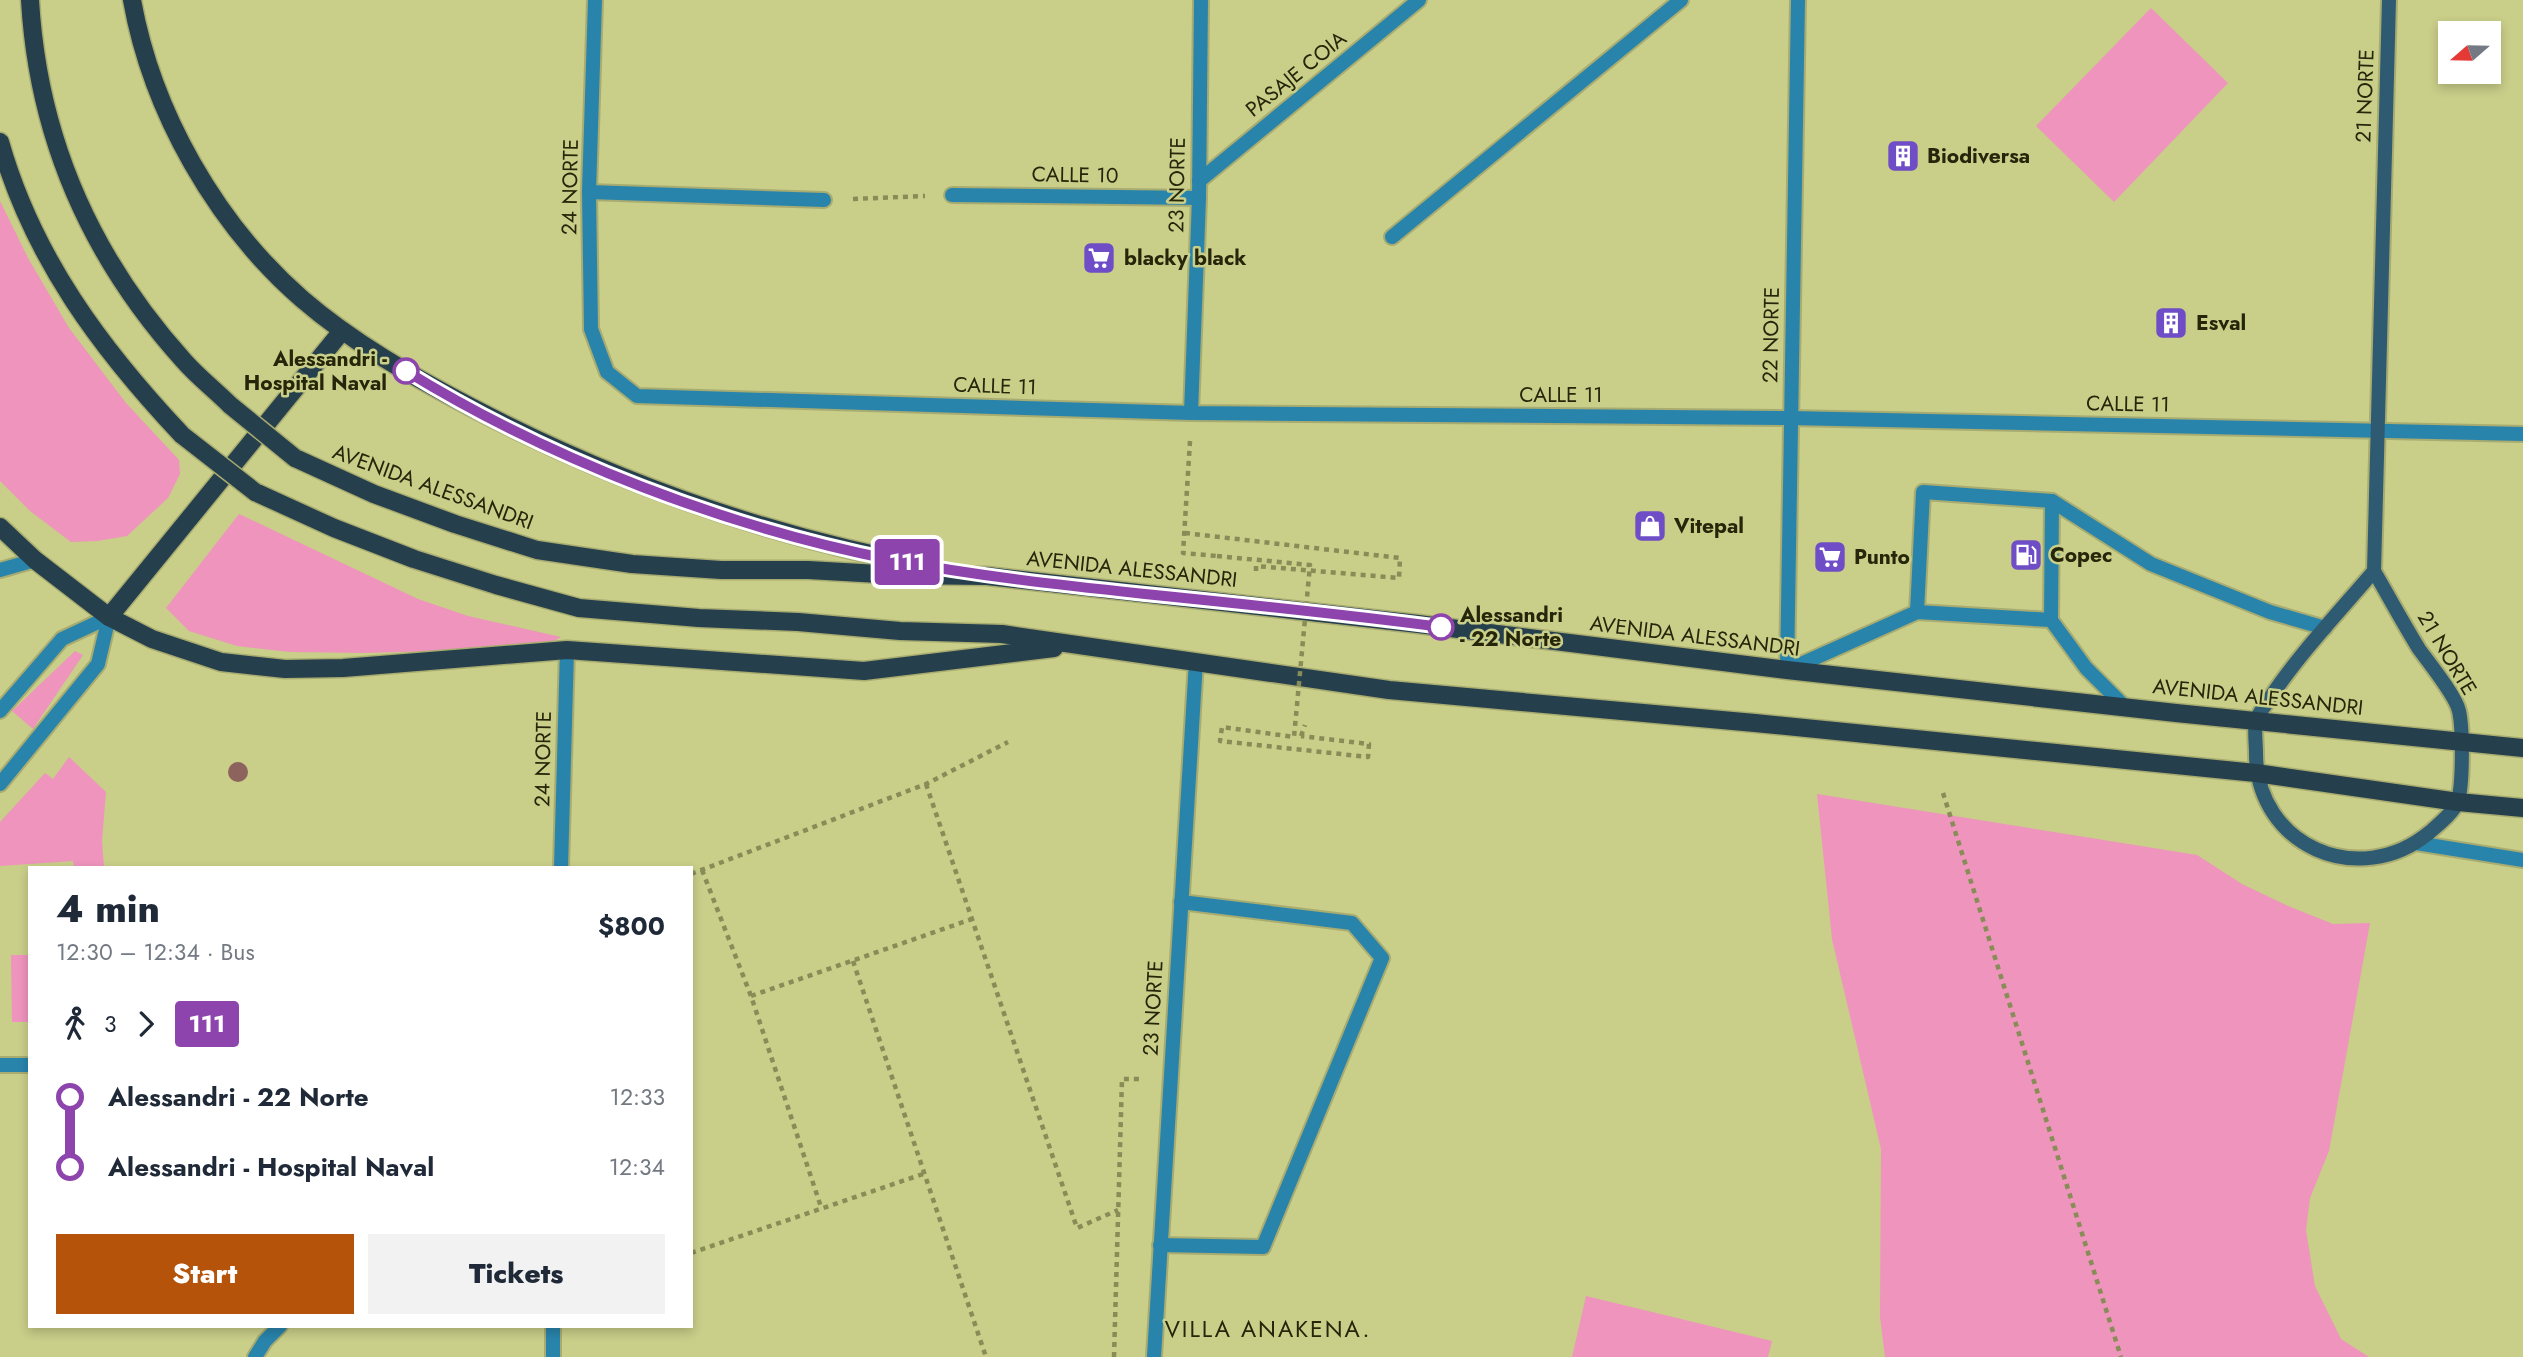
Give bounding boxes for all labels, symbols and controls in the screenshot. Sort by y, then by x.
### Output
north arrow [2438,21,2501,84]
map controls [2438,21,2501,84]
street label: PASAJE COIA [1239,24,1353,124]
street label: 21 NORTE [2348,49,2382,143]
street label: 23 NORTE [1161,137,1193,233]
building icon: Biodiversa [1884,137,1922,175]
street label: 24 NORTE [554,139,586,235]
place label: Biodiversa [1927,141,2030,171]
street label: CALLE 10 [1031,159,1119,191]
supermarket icon: blacky black [1080,239,1118,277]
place label: blacky black [1124,243,1246,273]
street label: 22 NORTE [1755,287,1787,383]
building icon: Esval [2152,304,2190,342]
place label: Esval [2196,308,2246,338]
place label: Alessandri - Hospital Naval [244,344,387,398]
marker: Alessandri - Hospital Naval [393,358,419,384]
street label: CALLE 11 [953,370,1037,402]
street label: CALLE 11 [1519,380,1603,410]
street label: CALLE 11 [2086,388,2170,420]
street label: AVENIDA ALESSANDRI [328,437,538,537]
shop icon: Vitepal [1631,507,1669,545]
place label: Vitepal [1673,511,1744,541]
fuel station icon: Copec [2007,536,2045,574]
supermarket icon: Punto [1811,538,1849,576]
line badge: 111 [867,539,947,585]
place label: Copec [2050,540,2112,570]
place label: Punto [1854,542,1910,572]
street label: AVENIDA ALESSANDRI [1025,543,1239,595]
text: 111 [889,544,925,579]
place label: Alessandri - 22 Norte [1459,600,1563,654]
street label: 21 NORTE [2410,605,2484,701]
street label: AVENIDA ALESSANDRI [1588,608,1802,664]
marker: Alessandri - 22 Norte [1428,614,1454,640]
street label: AVENIDA ALESSANDRI [2151,671,2365,723]
street label: 24 NORTE [527,711,559,807]
text: 4 min [56,881,160,936]
text: $800 [598,907,665,945]
text: 12:30 – 12:34 · Bus [56,935,255,969]
street label: 23 NORTE [1136,959,1170,1057]
icon: walk [56,1005,94,1043]
icon: forward [127,1005,165,1043]
text: 111 [189,1006,225,1041]
text: 3 [104,1007,117,1041]
text: Alessandri - 22 Norte [108,1078,369,1116]
text: 12:33 [610,1080,665,1114]
text: Alessandri - Hospital Naval [108,1148,434,1186]
text: 12:34 [609,1150,665,1184]
button: Start [56,1234,354,1314]
button: Tickets [368,1234,665,1314]
district label: VILLA ANAKENA. [1165,1312,1371,1346]

